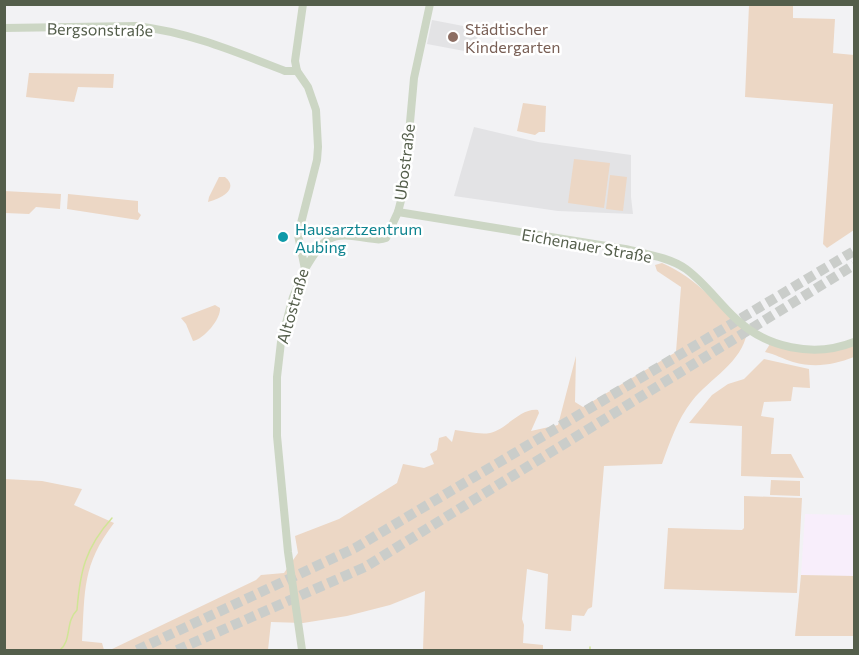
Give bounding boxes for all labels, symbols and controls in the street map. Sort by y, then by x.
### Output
street label: Bergsonstraße [47,19,153,39]
place label: Städtischer Kindergarten [465,19,560,56]
marker: Städtischer Kindergarten [446,30,460,44]
street label: Ubostraße [390,123,418,201]
place label: Hausarztzentrum Aubing [295,219,422,256]
street label: Eichenauer Straße [520,224,654,266]
marker: Hausarztzentrum Aubing [276,230,290,244]
street label: Altostraße [272,266,312,346]

